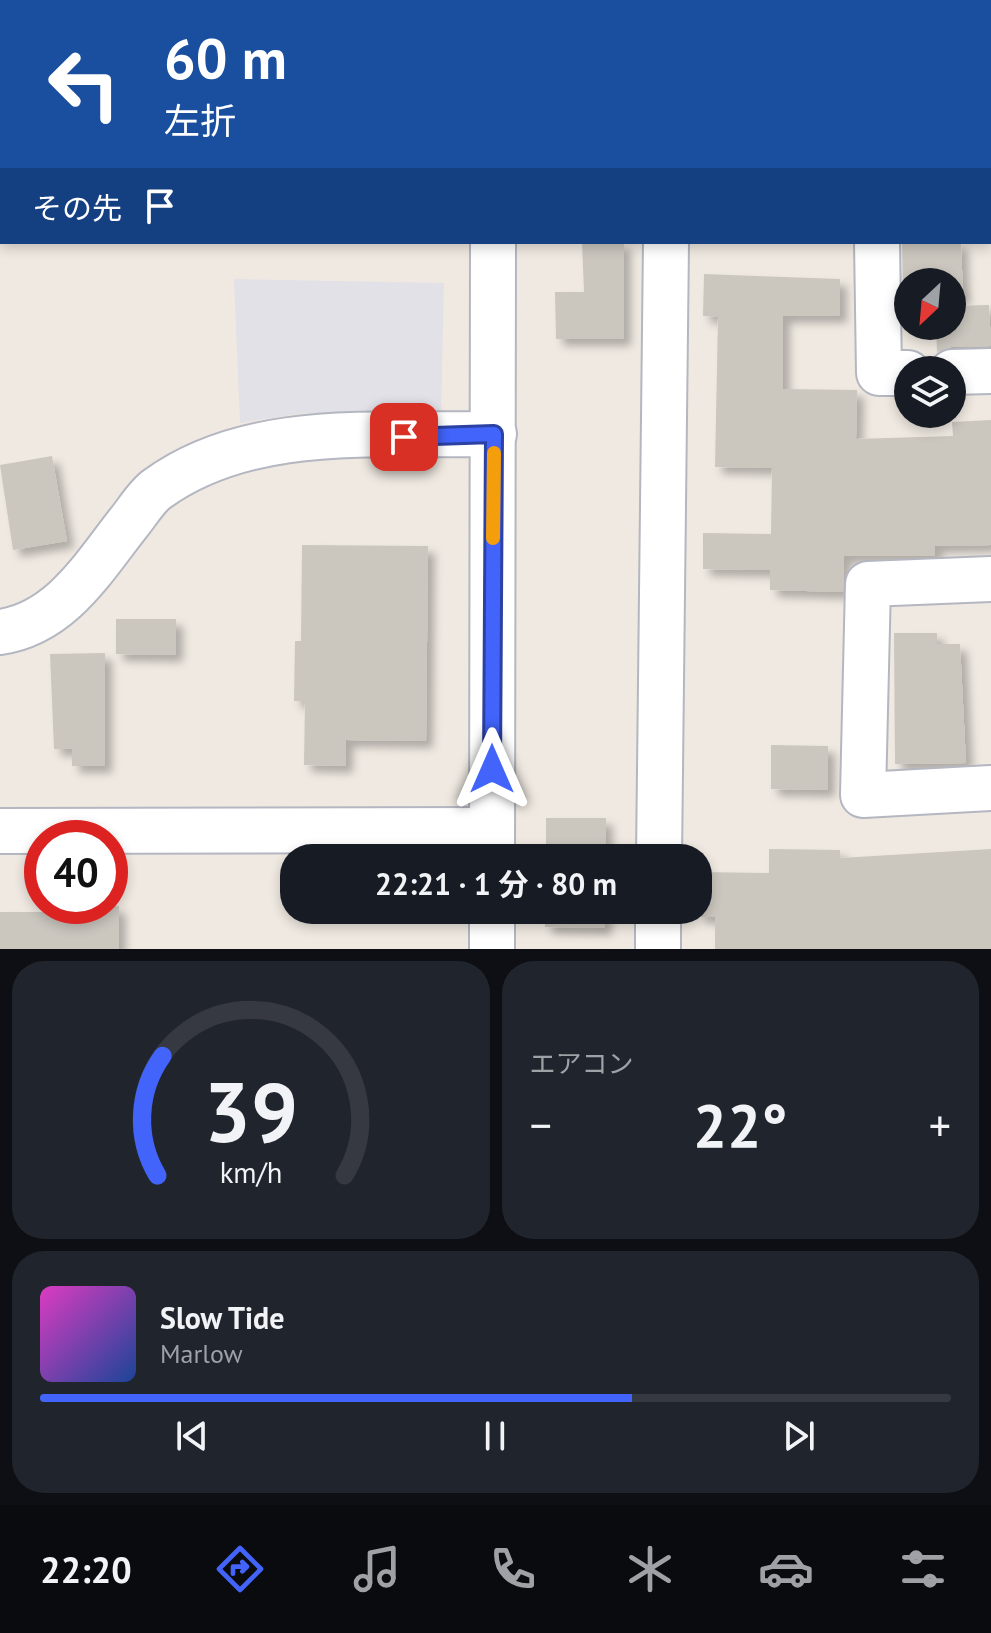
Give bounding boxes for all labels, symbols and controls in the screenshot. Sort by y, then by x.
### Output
text: 60 m [164,22,287,94]
icon: left [32,32,136,136]
text: 左折 [164,97,236,144]
icon: arrive [138,184,182,228]
text: その先 [32,188,122,227]
north arrow [894,268,966,340]
map controls [894,268,966,428]
button: layers [894,356,966,428]
pin [370,403,438,471]
icon: arrive [382,415,426,459]
position arrow [450,727,534,811]
speed limit sign: 40 [24,820,128,924]
text: 22:21 · 1 分 · 80 m [375,864,617,903]
text: エアコン [530,1047,634,1080]
text: 39 [204,1057,298,1165]
text: 22° [693,1086,787,1164]
text: − [530,1096,552,1153]
text: + [929,1096,951,1153]
text: km/h [219,1154,282,1191]
text: Slow Tide [160,1298,285,1337]
text: Marlow [160,1337,243,1370]
icon: previous [170,1414,214,1458]
icon: pause [473,1414,517,1458]
icon: next [777,1414,821,1458]
icon: directions [212,1541,268,1597]
icon: music [349,1541,405,1597]
icon: phone [485,1541,541,1597]
icon: climate [622,1541,678,1597]
icon: car [758,1541,814,1597]
icon: filters [895,1541,951,1597]
text: 22:20 [40,1546,132,1593]

